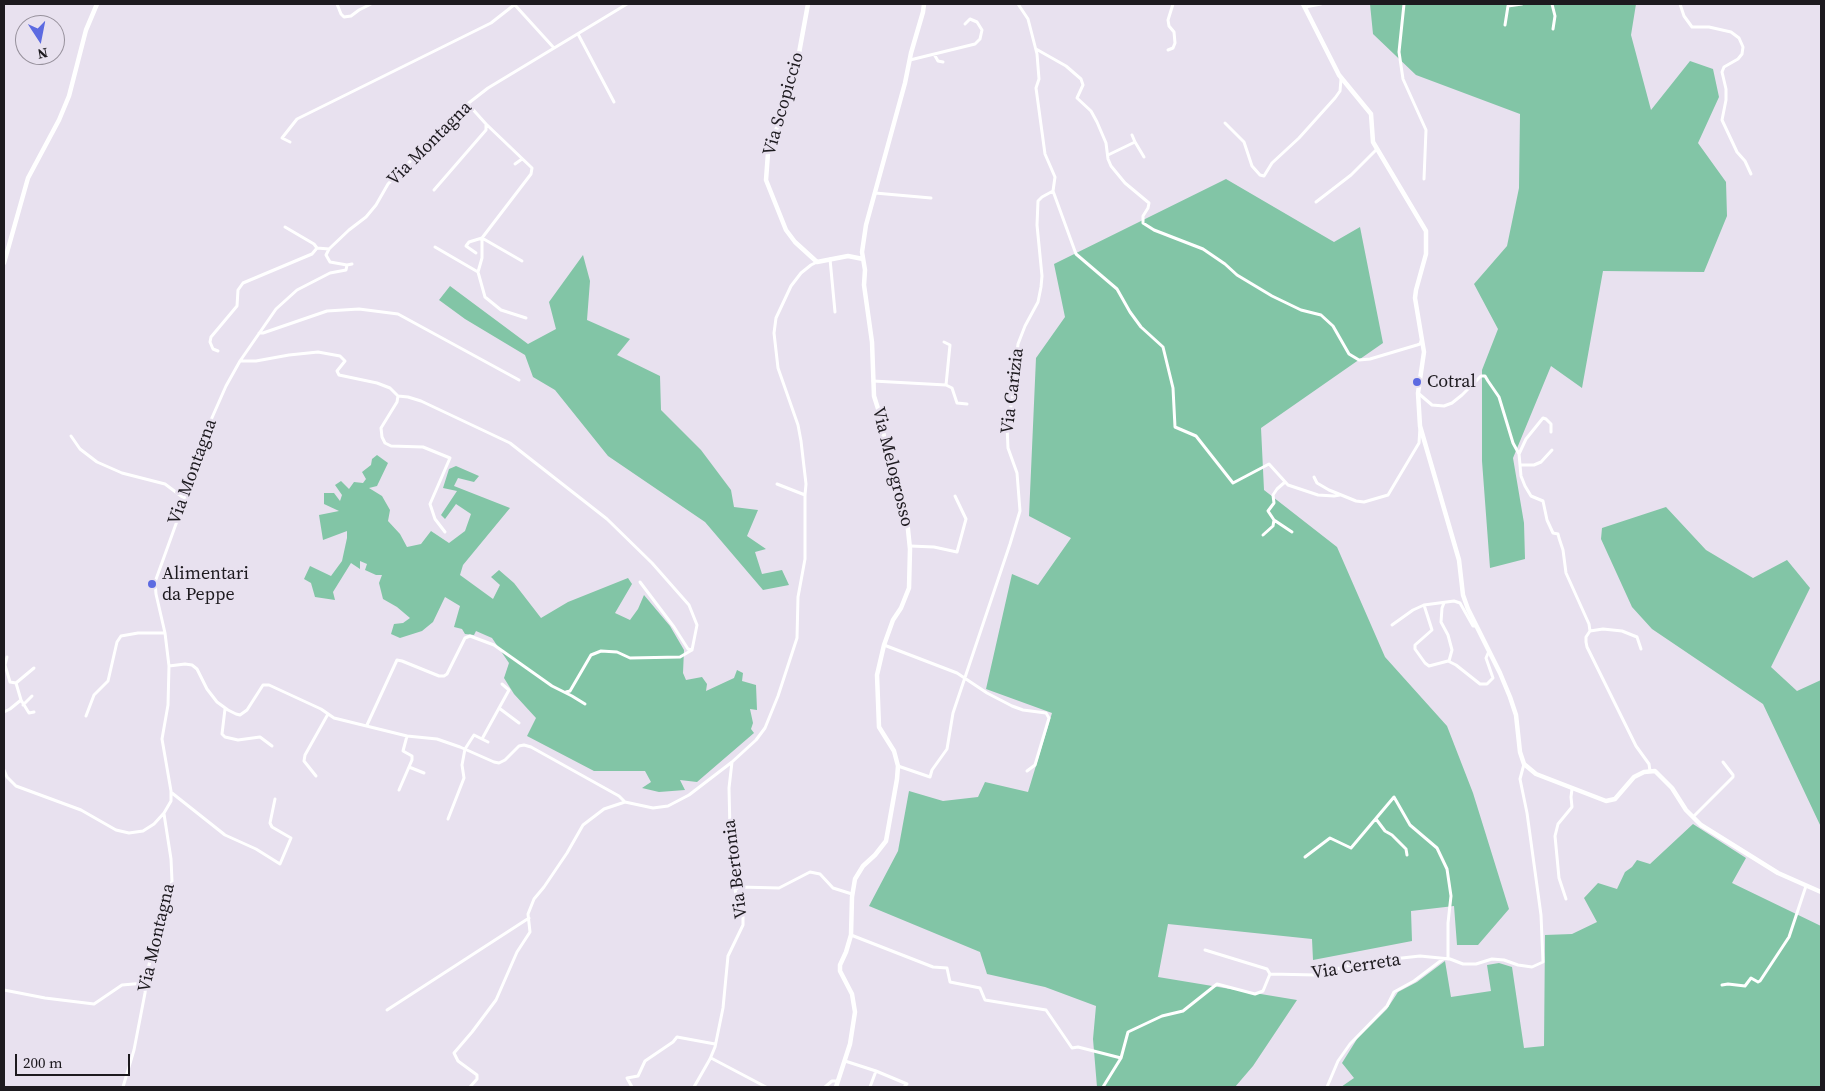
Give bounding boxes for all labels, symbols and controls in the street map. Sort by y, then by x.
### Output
north arrow [15,15,65,65]
text: N [36,43,50,65]
street label: Via Scopiccio [759,50,809,158]
street label: Via Montagna [383,97,477,191]
street label: Via Carizia [997,347,1029,435]
place label: Cotral [1427,371,1476,393]
marker: Cotral [1411,376,1423,388]
street label: Via Melogrosso [867,405,917,529]
street label: Via Montagna [164,416,222,528]
place label: Alimentari da Peppe [162,563,249,606]
marker: Alimentari da Peppe [146,578,158,590]
street label: Via Bertonia [719,818,753,920]
street label: Via Montagna [134,881,180,995]
street label: Via Cerreta [1310,949,1402,985]
scale bar [18,1044,132,1076]
text: 200 m [23,1052,63,1073]

